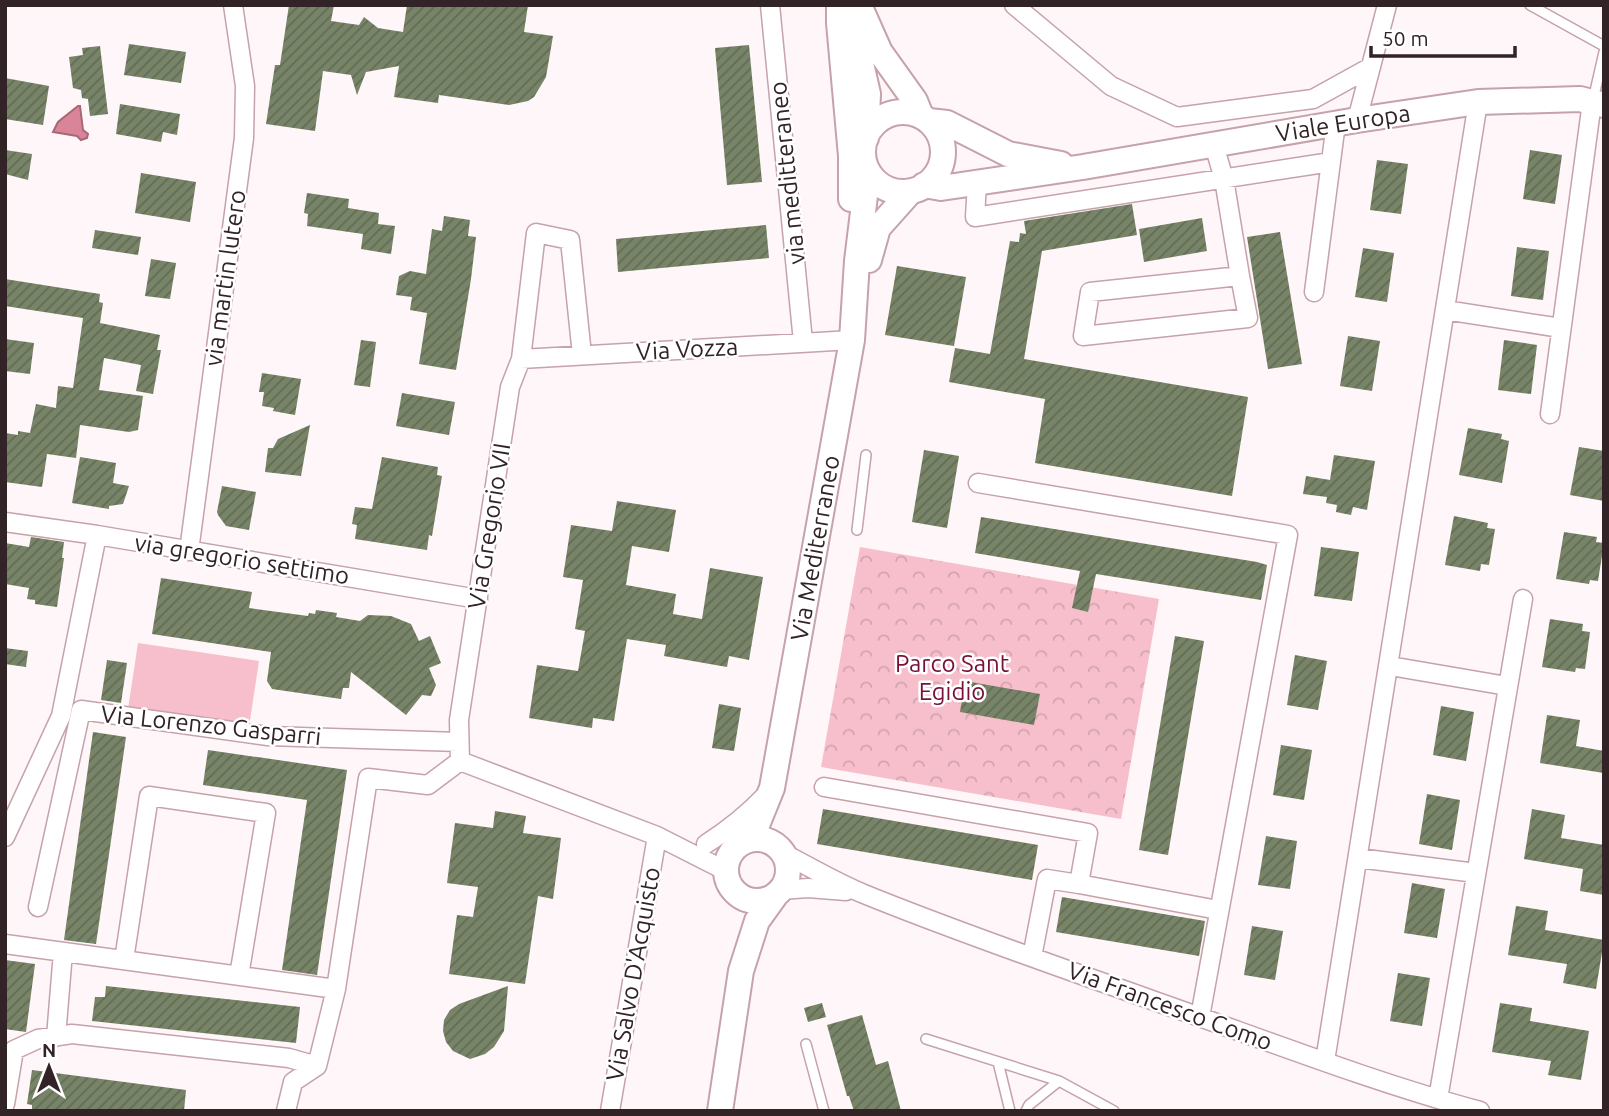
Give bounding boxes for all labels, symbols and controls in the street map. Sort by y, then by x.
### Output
scale bar [1371,14,1514,58]
text: 50 m [1382,26,1429,50]
street label: via meditteraneo [764,80,810,266]
street label: Viale Europa [1274,99,1412,147]
street label: via martin lutero [199,188,251,368]
street label: Via Vozza [635,333,739,365]
street label: Via Gregorio VII [463,441,515,611]
street label: Via Mediterraneo [785,453,845,643]
street label: via gregorio settimo [133,529,351,589]
park label: Parco Sant Egidio [895,650,1010,705]
street label: Via Lorenzo Gasparri [100,700,322,750]
street label: Via Salvo D'Acquisto [601,865,665,1083]
street label: Via Francesco Como [1064,956,1276,1056]
north arrow [14,1032,84,1102]
text: N [42,1039,56,1061]

